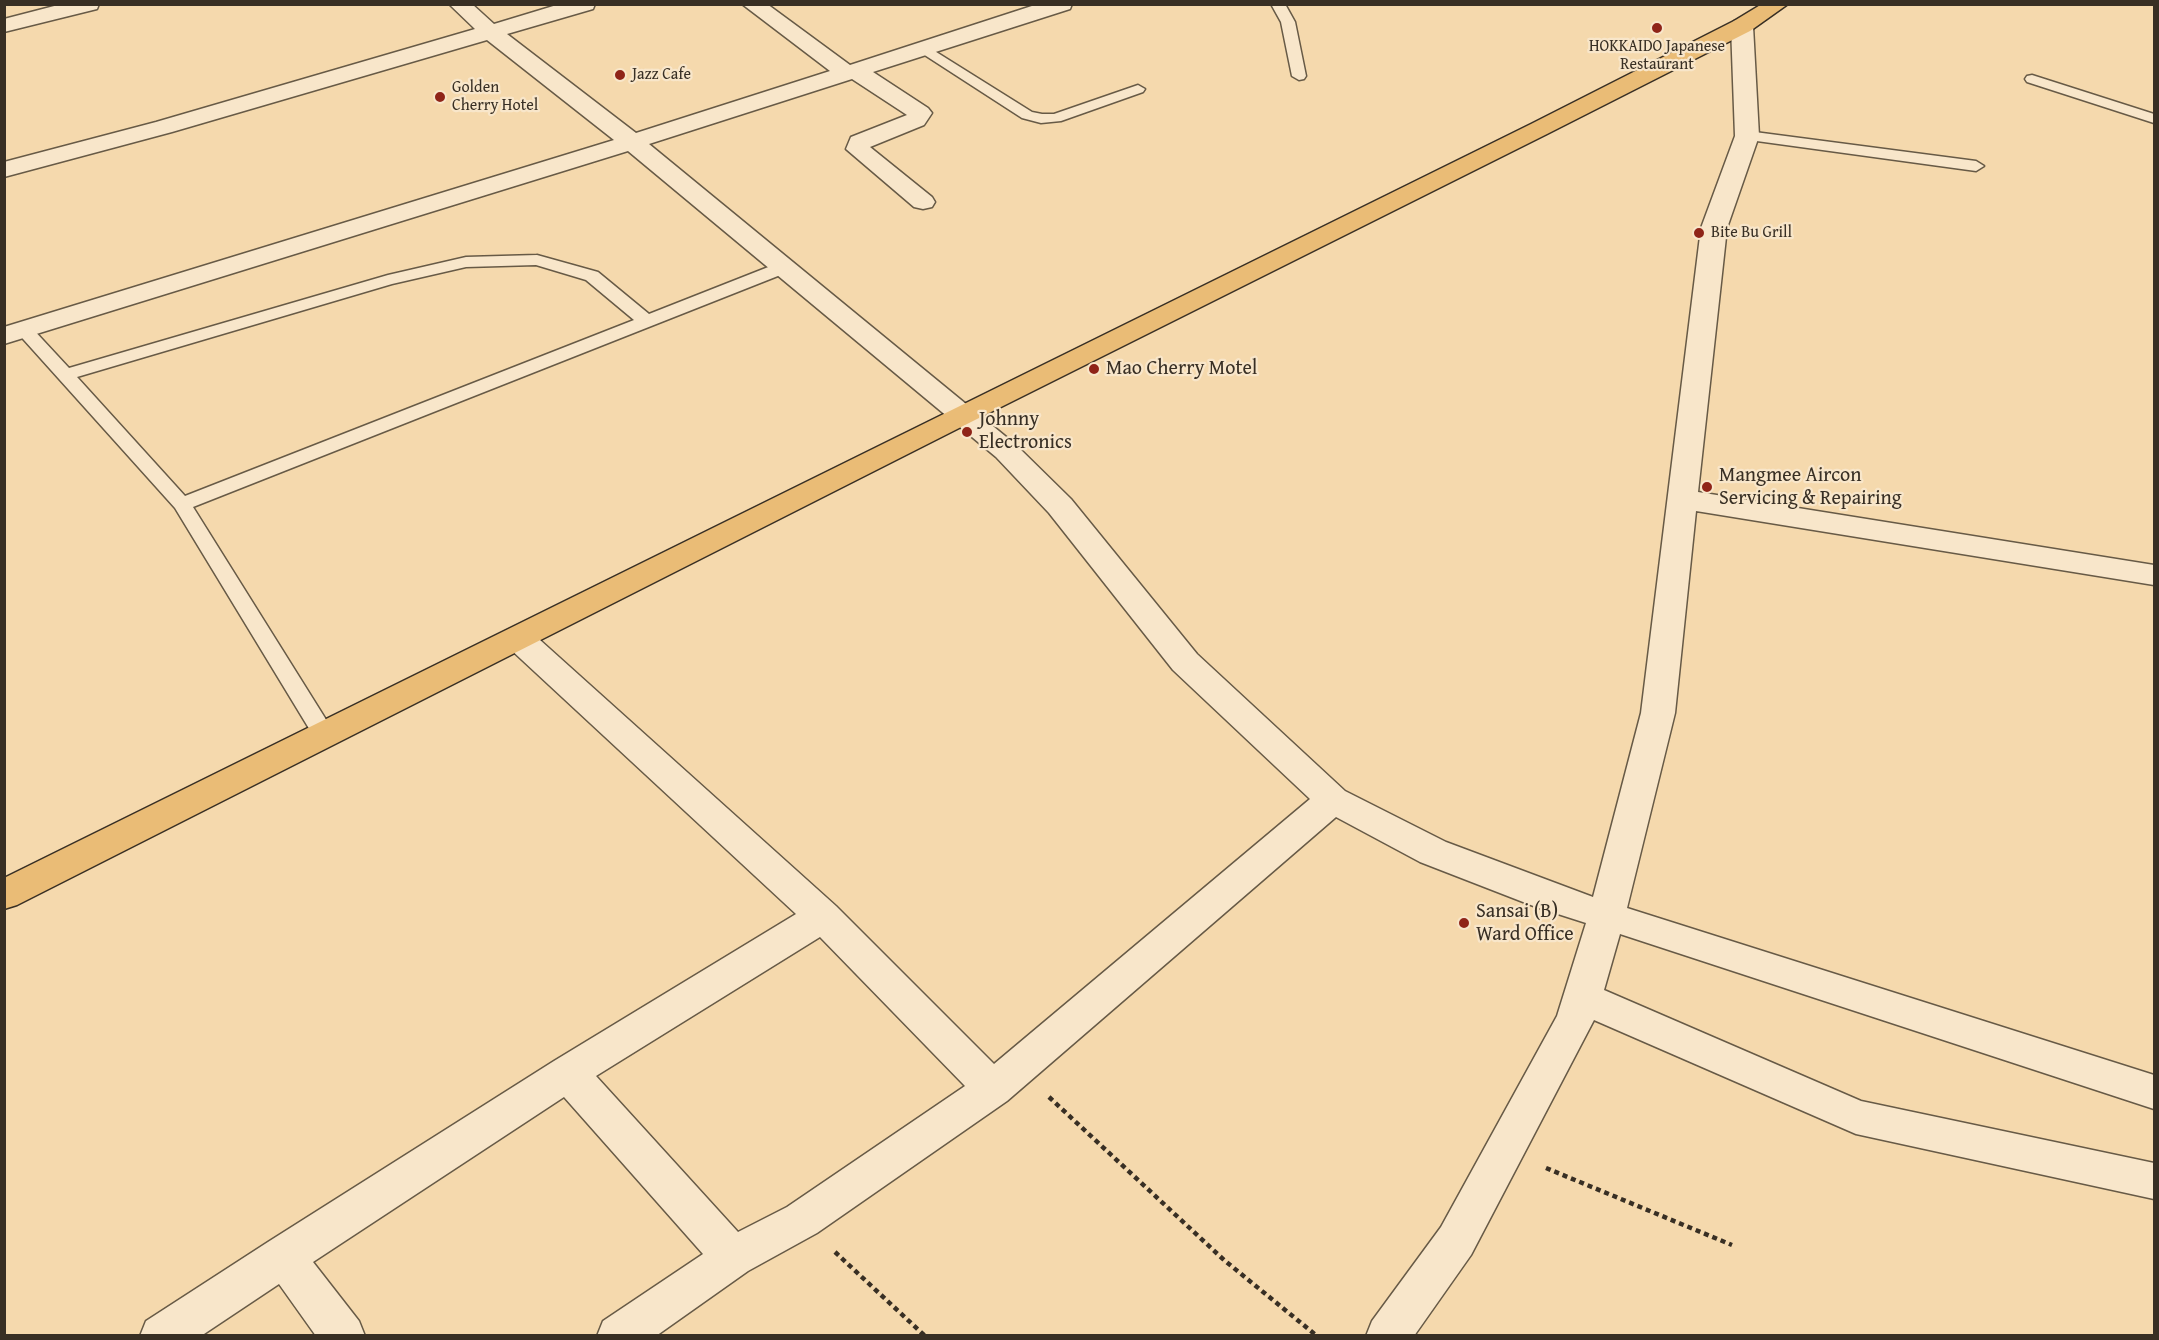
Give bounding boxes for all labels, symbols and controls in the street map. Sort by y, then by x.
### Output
marker: HOKKAIDO Japanese Restaurant [1650,21,1664,35]
place label: HOKKAIDO Japanese Restaurant [1589,37,1725,75]
place label: Jazz Cafe [632,65,691,85]
marker: Jazz Cafe [613,68,627,82]
place label: Golden Cherry Hotel [452,78,538,116]
marker: Golden Cherry Hotel [433,90,447,104]
place label: Bite Bu Grill [1711,223,1792,243]
marker: Bite Bu Grill [1692,226,1706,240]
place label: Mao Cherry Motel [1106,357,1257,381]
marker: Mao Cherry Motel [1087,362,1101,376]
place label: Johnny Electronics [979,408,1072,455]
marker: Johnny Electronics [960,425,974,439]
place label: Mangmee Aircon Servicing & Repairing [1719,464,1902,511]
marker: Mangmee Aircon Servicing & Repairing [1700,480,1714,494]
place label: Sansai (B) Ward Office [1476,900,1574,947]
marker: Sansai (B) Ward Office [1457,916,1471,930]

